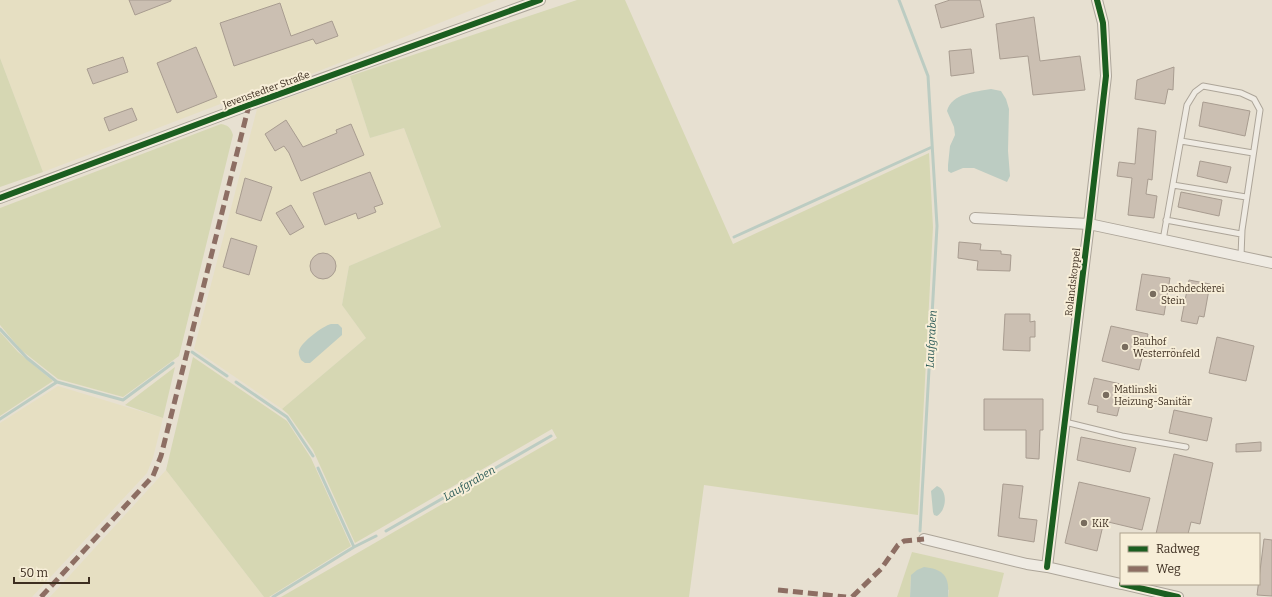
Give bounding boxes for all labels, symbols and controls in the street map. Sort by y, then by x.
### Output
street label: Jevenstedter Straße [220,69,311,112]
street label: Rolandskoppel [1063,247,1083,317]
place label: Dachdeckerei Stein [1161,283,1224,307]
marker: Dachdeckerei Stein [1148,289,1158,299]
water label: Laufgraben [923,309,940,368]
place label: Bauhof Westerrönfeld [1133,336,1200,360]
marker: Bauhof Westerrönfeld [1120,342,1130,352]
place label: Matlinski Heizung-Sanitär [1114,384,1192,408]
marker: Matlinski Heizung-Sanitär [1101,390,1111,400]
water label: Laufgraben [441,463,498,504]
marker: KiK [1079,518,1089,528]
place label: KiK [1092,518,1109,530]
legend [1120,533,1260,585]
text: Radweg [1156,542,1200,556]
scale bar [14,559,89,585]
text: Weg [1156,562,1181,576]
text: 50 m [20,566,49,580]

